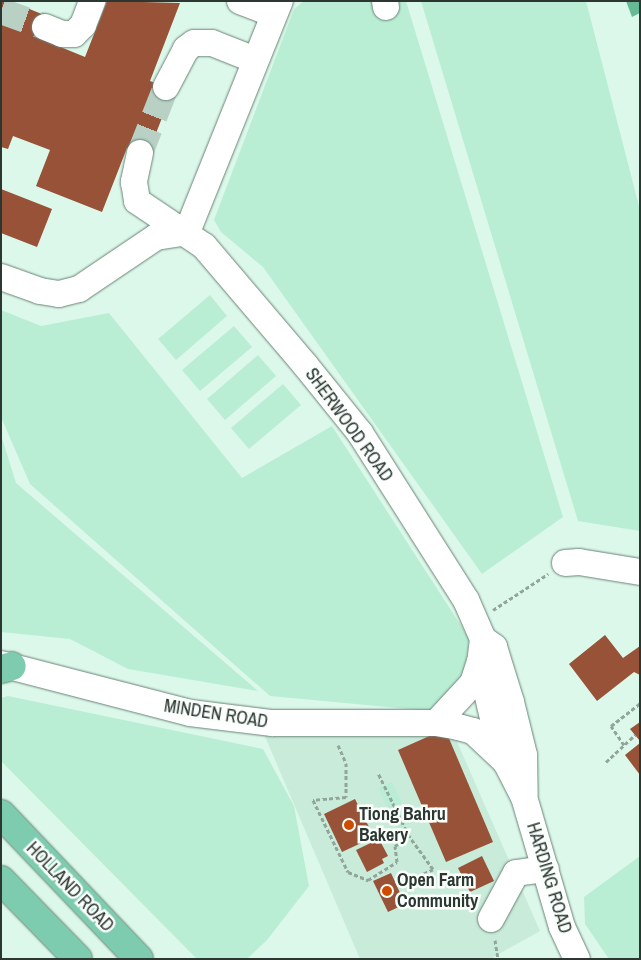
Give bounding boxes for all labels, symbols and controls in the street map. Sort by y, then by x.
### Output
street label: SHERWOOD ROAD [301,364,397,486]
street label: MINDEN ROAD [162,695,270,733]
place label: Tiong Bahru Bakery [359,804,446,846]
marker: Tiong Bahru Bakery [343,819,355,831]
street label: HARDING ROAD [522,820,576,936]
street label: HOLLAND ROAD [22,838,118,936]
place label: Open Farm Community [397,870,478,912]
marker: Open Farm Community [381,885,393,897]

